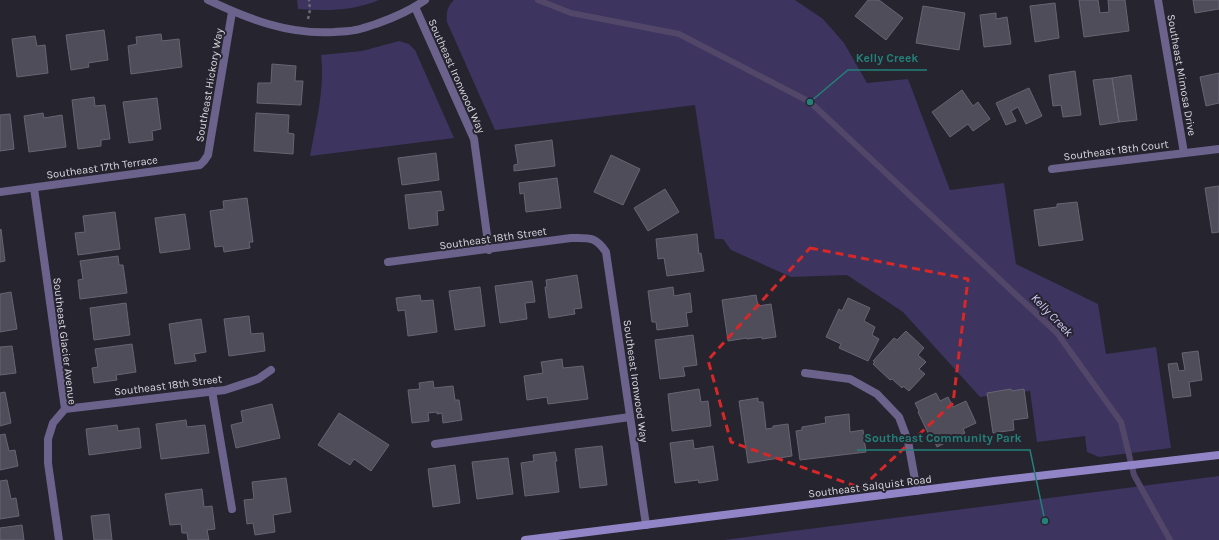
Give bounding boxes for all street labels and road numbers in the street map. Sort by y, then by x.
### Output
street label: Southeast Mimosa Drive [1164,13,1199,137]
street label: Southeast Ironwood Way [425,17,488,135]
street label: Southeast Hickory Way [193,27,226,143]
street label: Southeast 18th Court [1063,138,1169,163]
street label: Southeast 17th Terrace [46,153,159,182]
street label: Southeast 18th Street [439,225,548,252]
street label: Southeast Glacier Avenue [50,277,79,406]
street label: Southeast Ironwood Way [620,319,651,443]
street label: Southeast 18th Street [114,372,223,399]
street label: Southeast Salquist Road [808,472,933,501]

